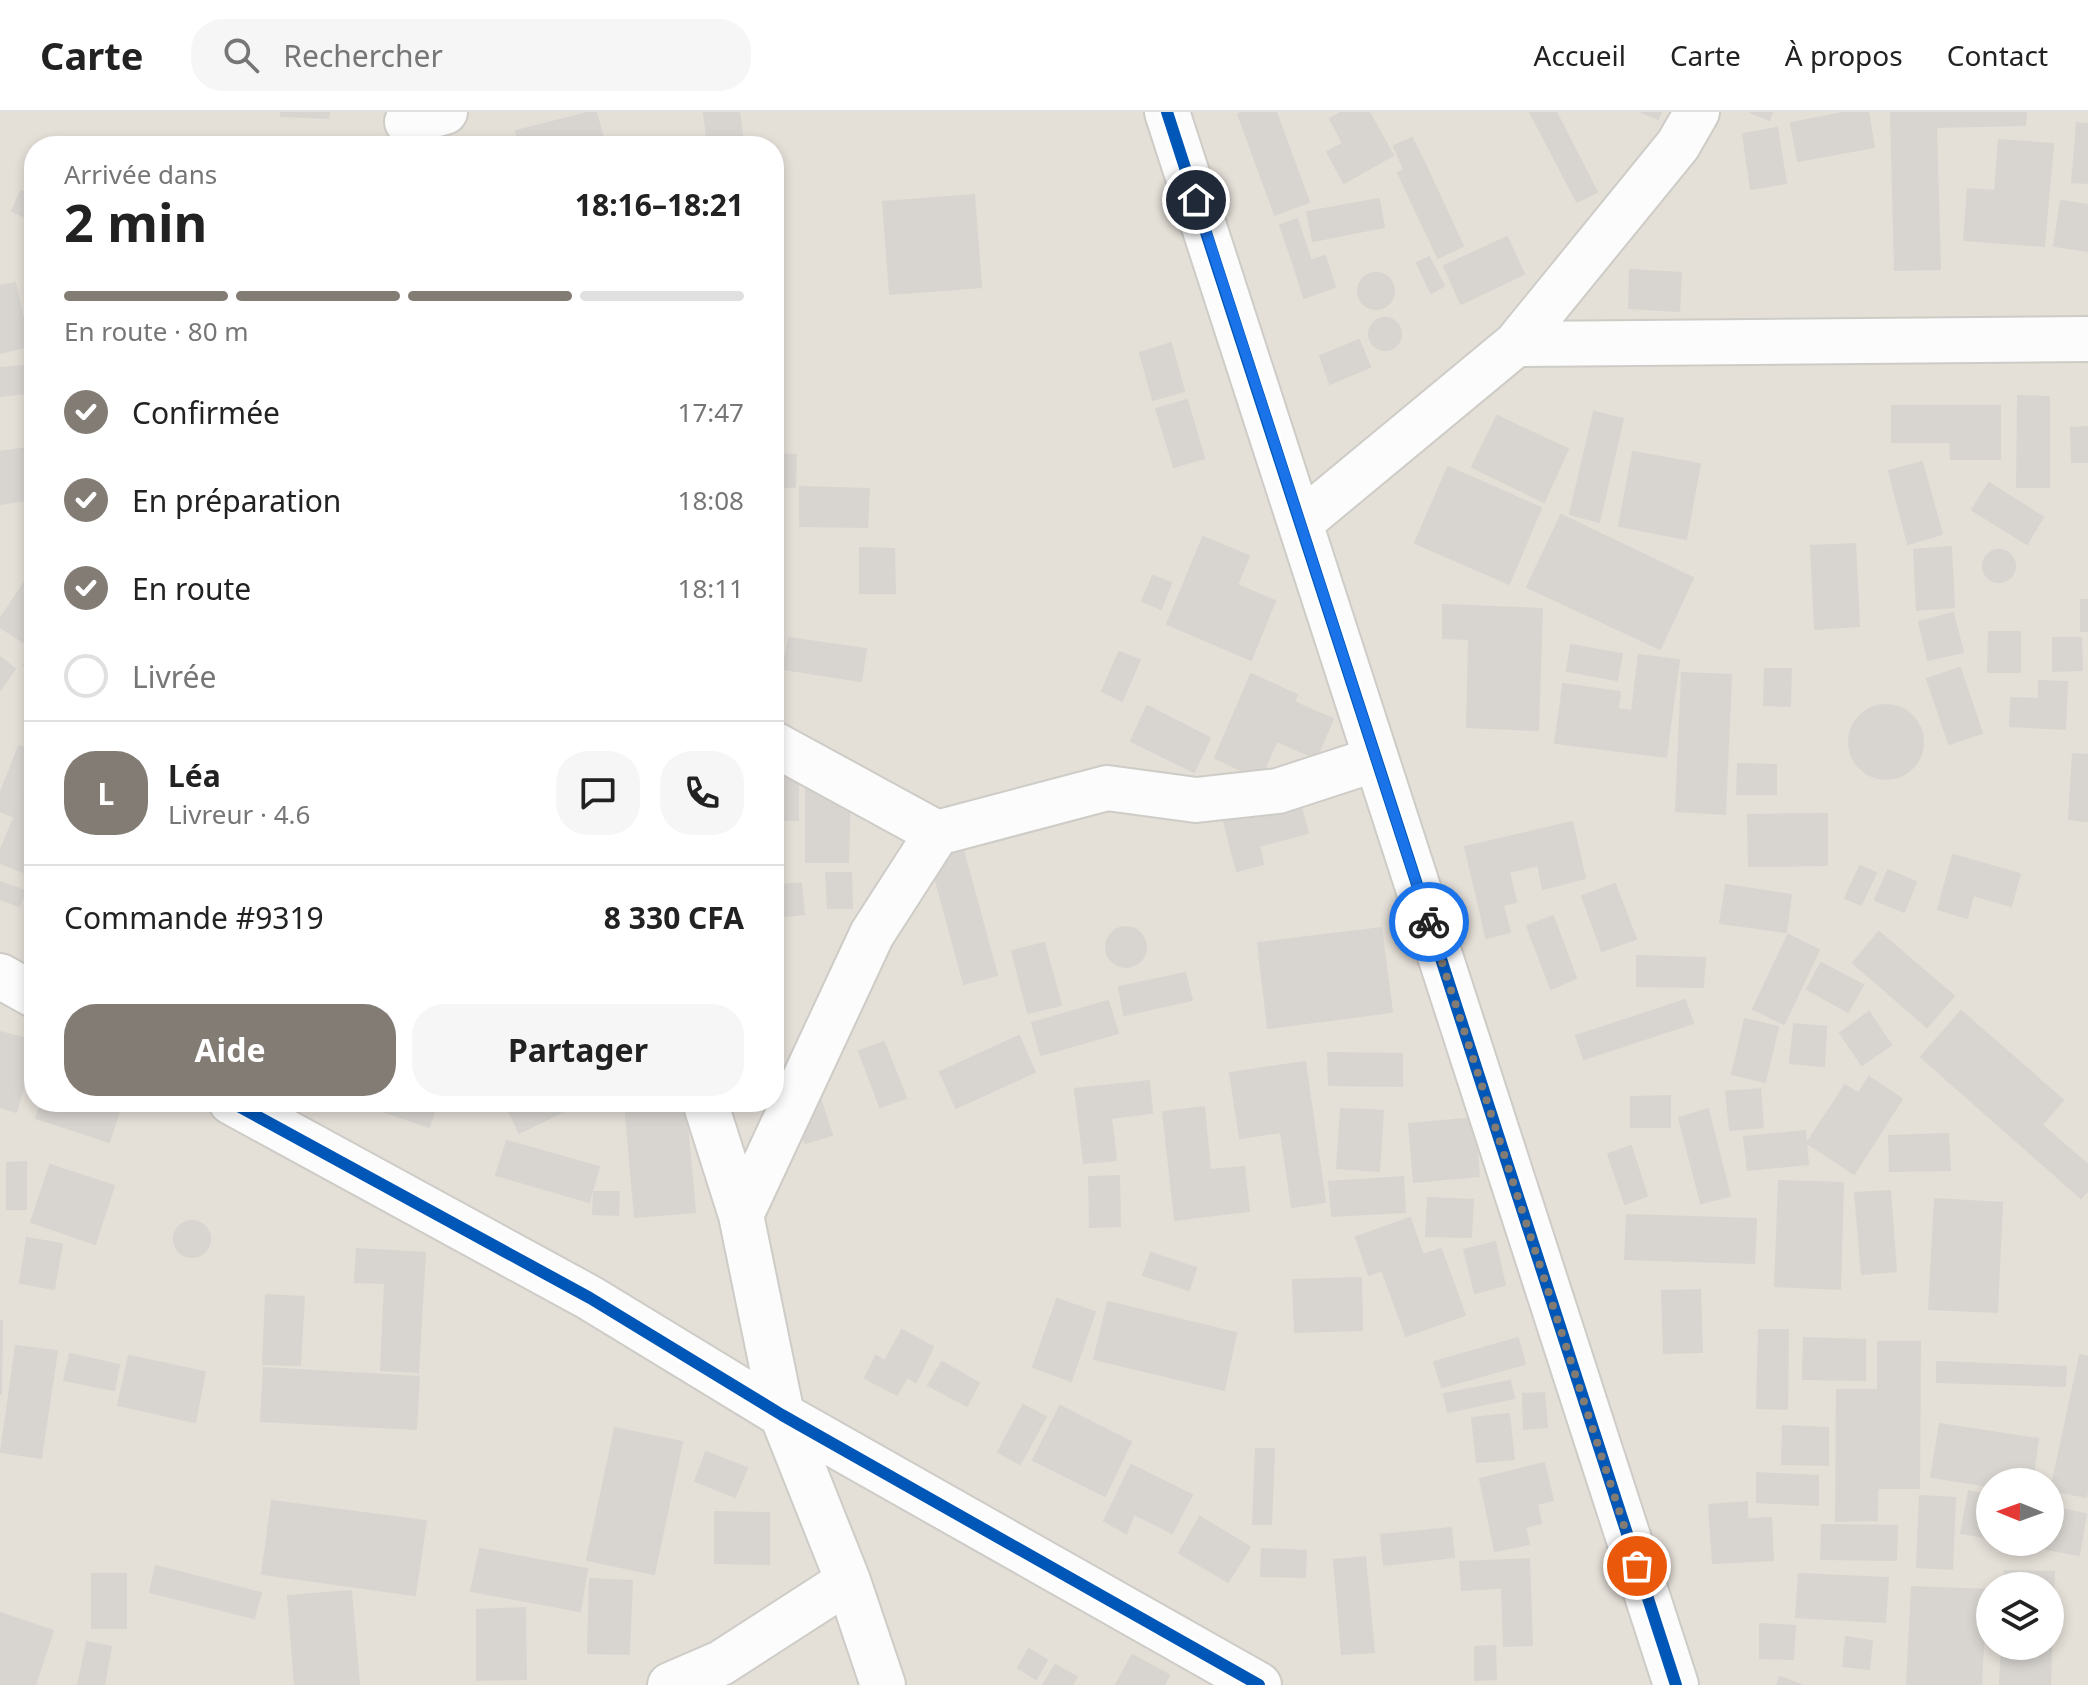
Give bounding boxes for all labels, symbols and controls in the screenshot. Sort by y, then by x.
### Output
search box [191,19,751,91]
text: Carte [40,29,143,81]
icon: search [219,33,263,77]
text: Rechercher [283,35,443,76]
text: Accueil [1534,36,1626,74]
text: Carte [1670,36,1741,74]
text: À propos [1785,36,1903,74]
text: Contact [1947,36,2048,74]
text: Arrivée dans [64,156,217,192]
pin [1162,166,1230,234]
icon: home [1174,178,1218,222]
text: 18:16–18:21 [575,184,744,225]
text: 2 min [64,186,207,257]
text: En route · 80 m [64,313,249,349]
icon: check [64,390,108,434]
text: Confirmée [132,392,280,433]
text: 17:47 [678,394,744,430]
icon: check [64,478,108,522]
text: En préparation [132,480,341,521]
text: 18:08 [678,482,744,518]
icon: check [64,566,108,610]
text: En route [132,568,251,609]
text: 18:11 [678,570,744,606]
text: Livrée [132,656,216,697]
button: chat [556,751,640,835]
button: phone [660,751,744,835]
text: Léa [168,755,221,796]
text: L [98,773,114,814]
text: Livreur · 4.6 [168,796,310,832]
courier [1389,882,1469,962]
text: Commande #9319 [64,897,324,938]
text: 8 330 CFA [604,897,744,938]
icon: bike [1407,900,1451,944]
button: Aide [64,1004,396,1096]
button: Partager [412,1004,744,1096]
north arrow [1976,1468,2064,1556]
map controls [1976,1468,2064,1660]
pin [1603,1532,1671,1600]
icon: bag [1615,1544,1659,1588]
button: layers [1976,1572,2064,1660]

